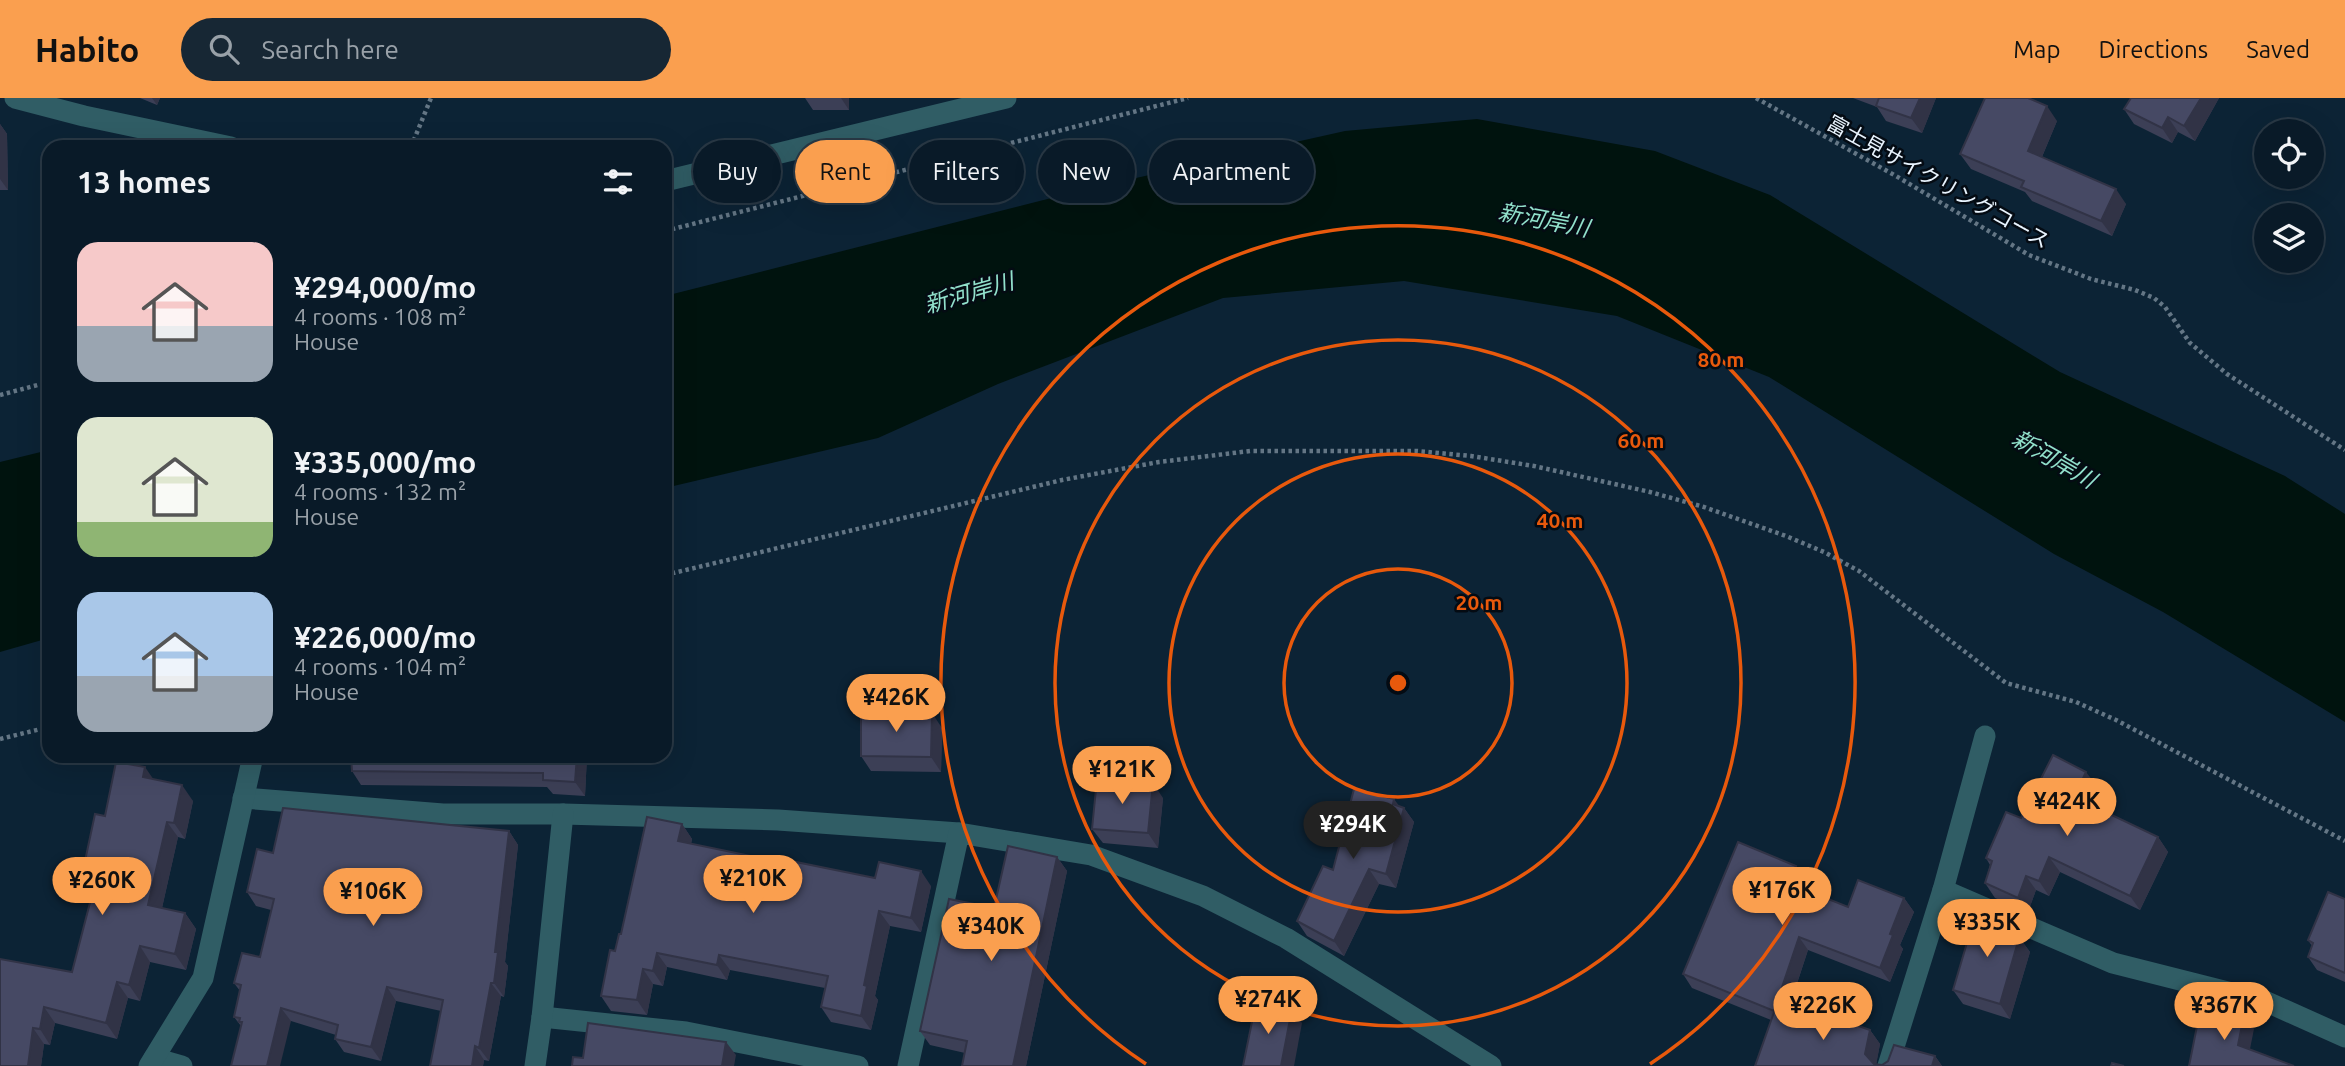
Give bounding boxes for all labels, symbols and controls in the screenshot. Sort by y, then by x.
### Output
search box [181,18,671,81]
icon: search [205,30,243,68]
text: Habito [35,31,139,68]
text: Search here [261,35,399,64]
text: Map [2013,36,2060,63]
text: Directions [2098,36,2208,63]
text: Saved [2246,36,2310,63]
street label: 富士見サイクリングコース [1823,110,2054,252]
map controls [2254,119,2324,273]
button: locate [2254,119,2324,189]
chip: Buy [693,140,781,203]
chip: Rent [795,140,895,203]
chip: Filters [909,140,1024,203]
chip: New [1038,140,1135,203]
chip: Apartment [1149,140,1314,203]
icon: filters [599,163,637,201]
text: 13 homes [77,165,211,199]
water label: 新河岸川 [1497,198,1595,241]
button: layers [2254,203,2324,273]
water label: 新河岸川 [921,267,1019,317]
icon: home [133,270,217,354]
text: ¥294,000/mo [294,270,476,304]
text: 4 rooms · 108 m² [294,304,466,329]
text: House [294,329,359,354]
text: 80 m [1698,347,1744,371]
water label: 新河岸川 [2008,425,2103,494]
text: 60 m [1618,428,1664,452]
icon: home [133,445,217,529]
text: ¥335,000/mo [294,445,476,479]
text: 4 rooms · 132 m² [294,479,466,504]
text: House [294,504,359,529]
text: 40 m [1537,508,1583,532]
text: 20 m [1456,590,1502,614]
icon: home [133,620,217,704]
text: ¥226,000/mo [294,620,476,654]
text: 4 rooms · 104 m² [294,654,466,679]
centre of rings [1386,671,1410,695]
pin: ¥426K [847,674,945,734]
text: House [294,679,359,704]
text: ¥426K [862,684,930,709]
pin: ¥121K [1073,746,1171,806]
text: ¥121K [1088,756,1156,781]
pin: ¥424K [2018,778,2116,838]
text: ¥424K [2033,788,2101,813]
pin: ¥294K [1304,802,1402,861]
text: ¥294K [1319,811,1387,836]
pin: ¥210K [704,856,802,915]
pin: ¥260K [53,858,151,917]
text: ¥210K [719,865,787,890]
text: ¥260K [68,867,136,892]
pin: ¥106K [324,868,422,928]
pin: ¥176K [1733,868,1831,927]
text: ¥176K [1748,877,1816,902]
text: ¥106K [339,878,407,903]
pin: ¥335K [1938,900,2036,959]
pin: ¥340K [942,904,1040,963]
text: ¥335K [1953,909,2021,934]
text: ¥340K [957,913,1025,938]
pin: ¥274K [1219,976,1317,1036]
pin: ¥226K [1774,982,1872,1042]
pin: ¥367K [2175,982,2273,1042]
text: ¥274K [1234,986,1302,1011]
text: ¥226K [1789,992,1857,1017]
text: ¥367K [2190,992,2258,1017]

